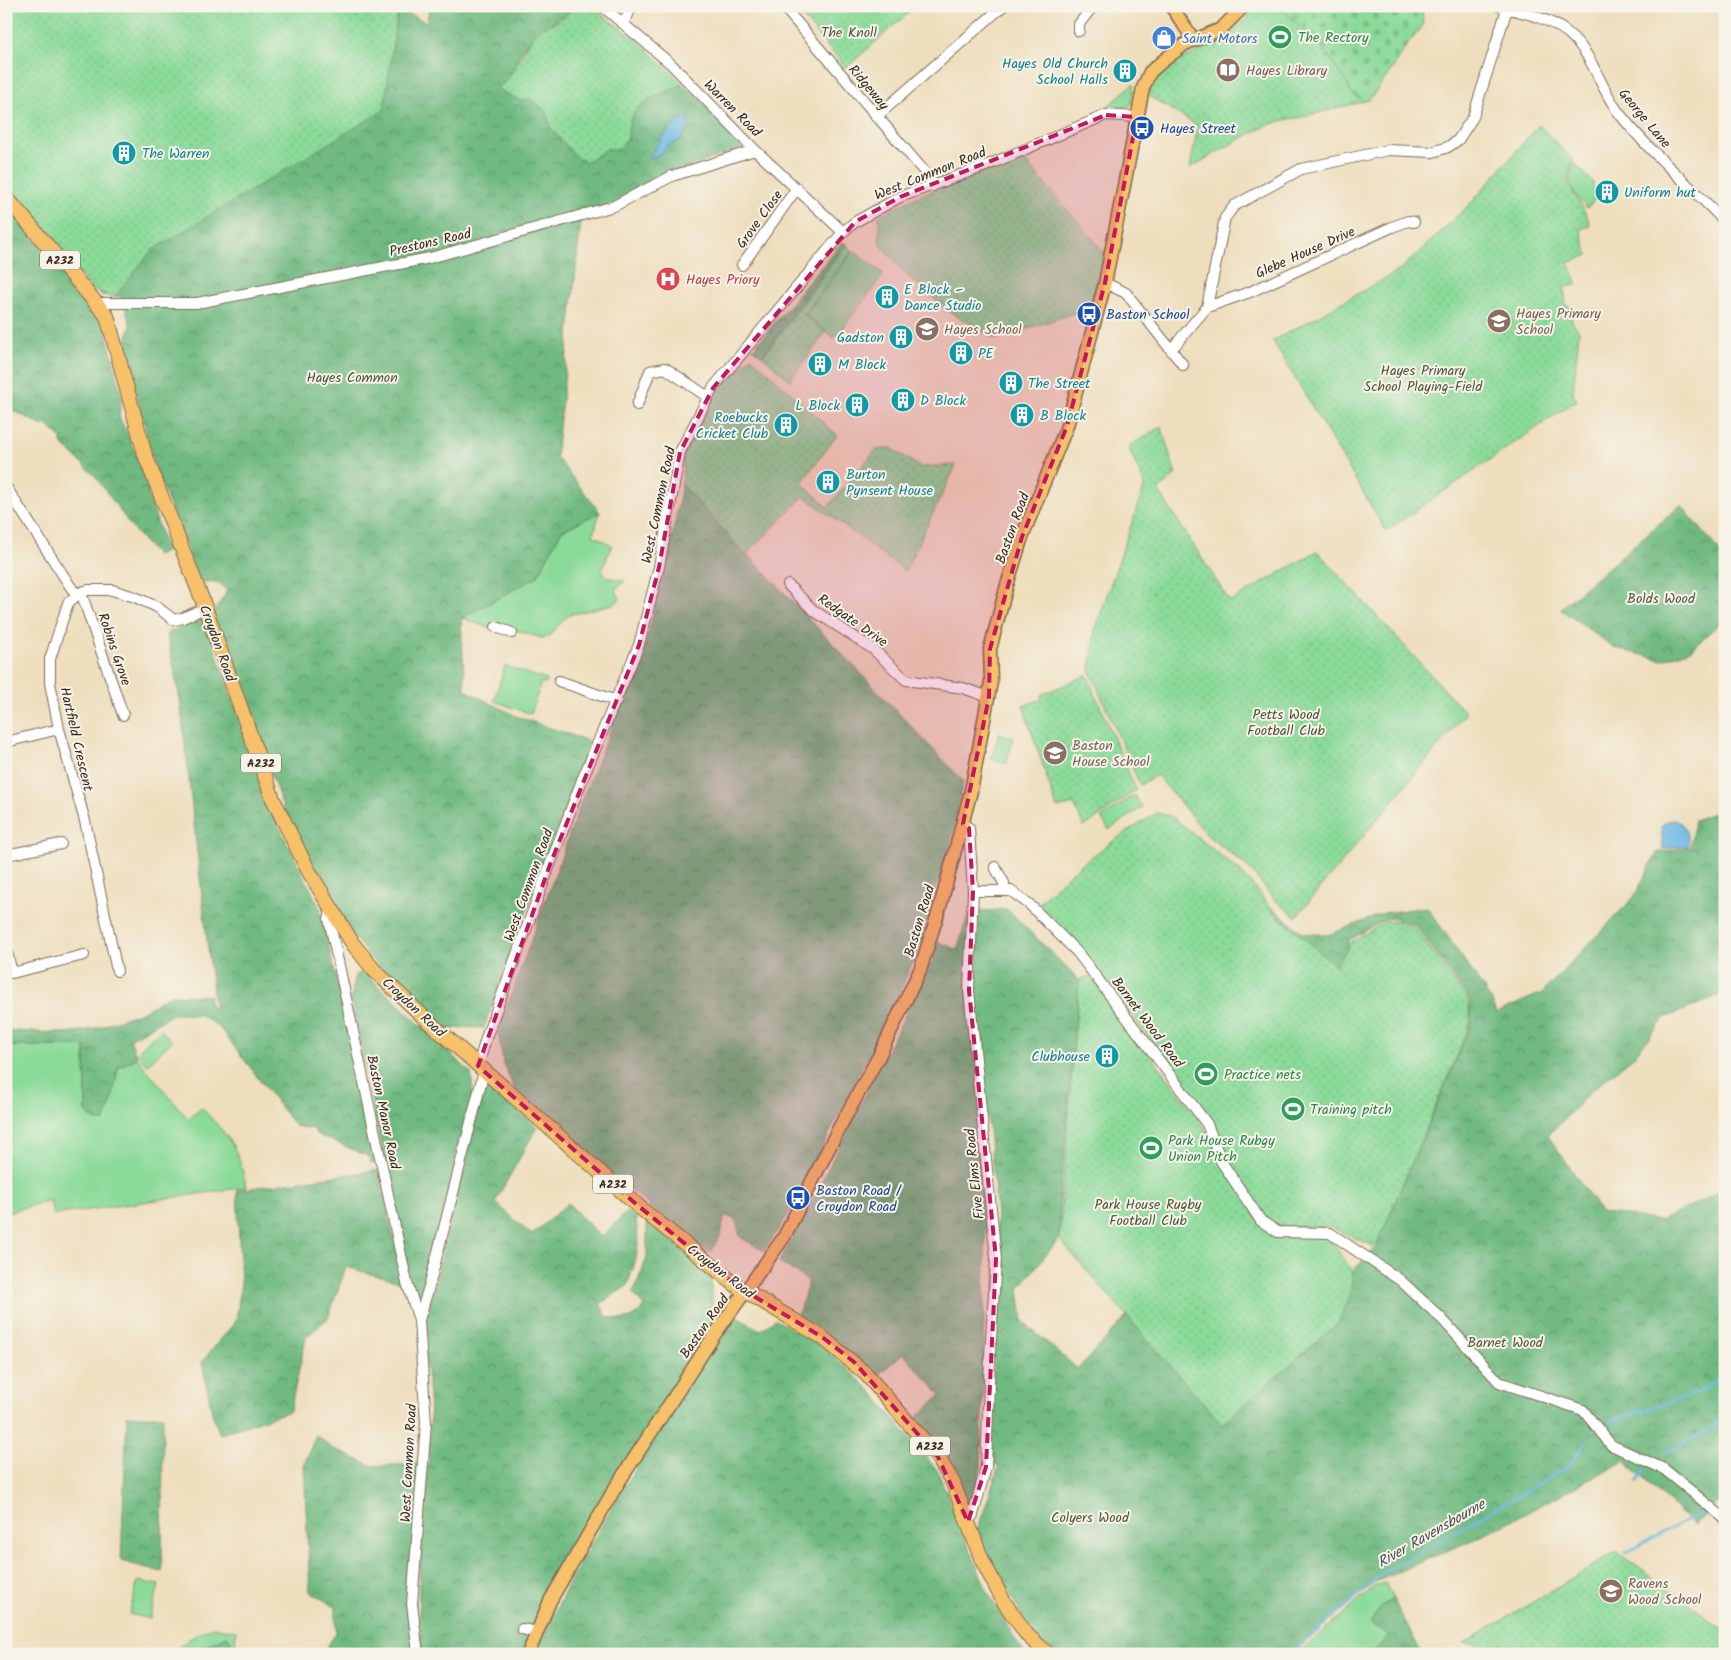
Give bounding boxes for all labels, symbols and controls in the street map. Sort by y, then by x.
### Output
park label: The Knoll [821,22,877,44]
sports icon: The Rectory [1267,24,1293,50]
shop icon: Saint Motors [1151,25,1177,51]
place label: The Rectory [1298,27,1369,49]
place label: Saint Motors [1182,28,1258,50]
place label: Hayes Old Church School Halls [1002,53,1108,91]
library icon: Hayes Library [1215,57,1241,83]
building icon: Hayes Old Church School Halls [1112,58,1138,84]
street label: Ridgeway [842,60,894,116]
place label: Hayes Library [1246,60,1328,82]
street label: Warren Road [698,75,767,143]
street label: George Lane [1613,84,1676,154]
bus stop icon: Hayes Street [1129,115,1155,141]
place label: Hayes Street [1160,118,1236,140]
building icon: The Warren [111,140,137,166]
street label: West Common Road [871,141,990,206]
place label: The Warren [142,143,209,165]
building icon: Uniform hut [1594,179,1620,205]
place label: Uniform hut [1624,182,1696,204]
street label: Grove Close [731,185,789,253]
street label: Glebe House Drive [1252,221,1359,285]
street label: Prestons Road [387,223,474,263]
road number: A232 [40,250,80,270]
hospital icon: Hayes Priory [655,266,681,292]
place label: Hayes Priory [686,269,760,291]
place label: E Block – Dance Studio [904,279,981,317]
building icon: E Block – Dance Studio [874,284,900,310]
bus stop icon: Baston School [1076,301,1102,327]
place label: Hayes Primary School [1516,303,1601,341]
place label: Baston School [1106,304,1190,326]
school or university icon: Hayes Primary School [1486,308,1512,334]
school or university icon: Hayes School [914,316,940,342]
place label: Hayes School [944,319,1022,341]
building icon: Gadston [888,324,914,350]
place label: Gadston [837,327,884,349]
building icon: PE [948,340,974,366]
place label: PE [978,343,995,365]
building icon: M Block [807,351,833,377]
place label: M Block [838,354,887,376]
park label: Hayes Primary School Playing-Field [1364,360,1483,398]
park label: Hayes Common [306,367,398,389]
building icon: The Street [998,370,1024,396]
place label: The Street [1028,373,1091,395]
building icon: D Block [890,387,916,413]
place label: D Block [920,390,967,412]
building icon: L Block [844,392,870,418]
place label: L Block [795,395,840,417]
building icon: B Block [1009,402,1035,428]
place label: B Block [1040,405,1086,427]
place label: Roebucks Cricket Club [696,407,769,445]
building icon: Roebucks Cricket Club [773,412,799,438]
street label: West Common Road [636,444,682,566]
place label: Burton Pynsent House [846,464,934,502]
building icon: Burton Pynsent House [815,469,841,495]
street label: Baston Road [990,489,1036,567]
park label: Bolds Wood [1627,588,1696,610]
street label: Redgate Drive [813,589,893,654]
street label: Croydon Road [193,602,241,686]
street label: Robins Grove [91,610,137,689]
street label: Hartfield Crescent [53,685,99,794]
park label: Petts Wood Football Club [1247,704,1326,742]
place label: Baston House School [1072,735,1150,773]
school or university icon: Baston House School [1042,740,1068,766]
road number: A232 [241,754,281,772]
street label: West Common Road [498,825,560,945]
street label: Baston Road [899,882,942,960]
street label: Croydon Road [376,972,451,1044]
street label: Barnet Wood Road [1106,972,1189,1074]
building icon: Clubhouse [1094,1043,1120,1069]
place label: Clubhouse [1031,1046,1091,1068]
street label: Baston Manor Road [360,1053,406,1172]
sports icon: Practice nets [1193,1061,1219,1087]
place label: Practice nets [1224,1064,1301,1086]
sports icon: Training pitch [1280,1096,1306,1122]
place label: Training pitch [1310,1099,1392,1121]
street label: Five Elms Road [959,1127,991,1220]
place label: Park House Rubgy Union Pitch [1168,1130,1275,1168]
sports icon: Park House Rubgy Union Pitch [1138,1135,1164,1161]
road number: A232 [593,1174,633,1194]
place label: Baston Road / Croydon Road [816,1180,902,1218]
bus stop icon: Baston Road / Croydon Road [785,1185,811,1211]
park label: Park House Rugby Football Club [1095,1194,1202,1232]
street label: Croydon Road [682,1239,760,1305]
street label: Baston Road [674,1289,736,1363]
park label: Barnet Wood [1467,1332,1544,1354]
street label: West Common Road [395,1402,423,1523]
road number: A232 [910,1436,950,1455]
water label: River Ravensbourne [1373,1493,1491,1575]
park label: Colyers Wood [1051,1507,1130,1529]
place label: Ravens Wood School [1628,1573,1702,1611]
school or university icon: Ravens Wood School [1598,1578,1624,1604]

